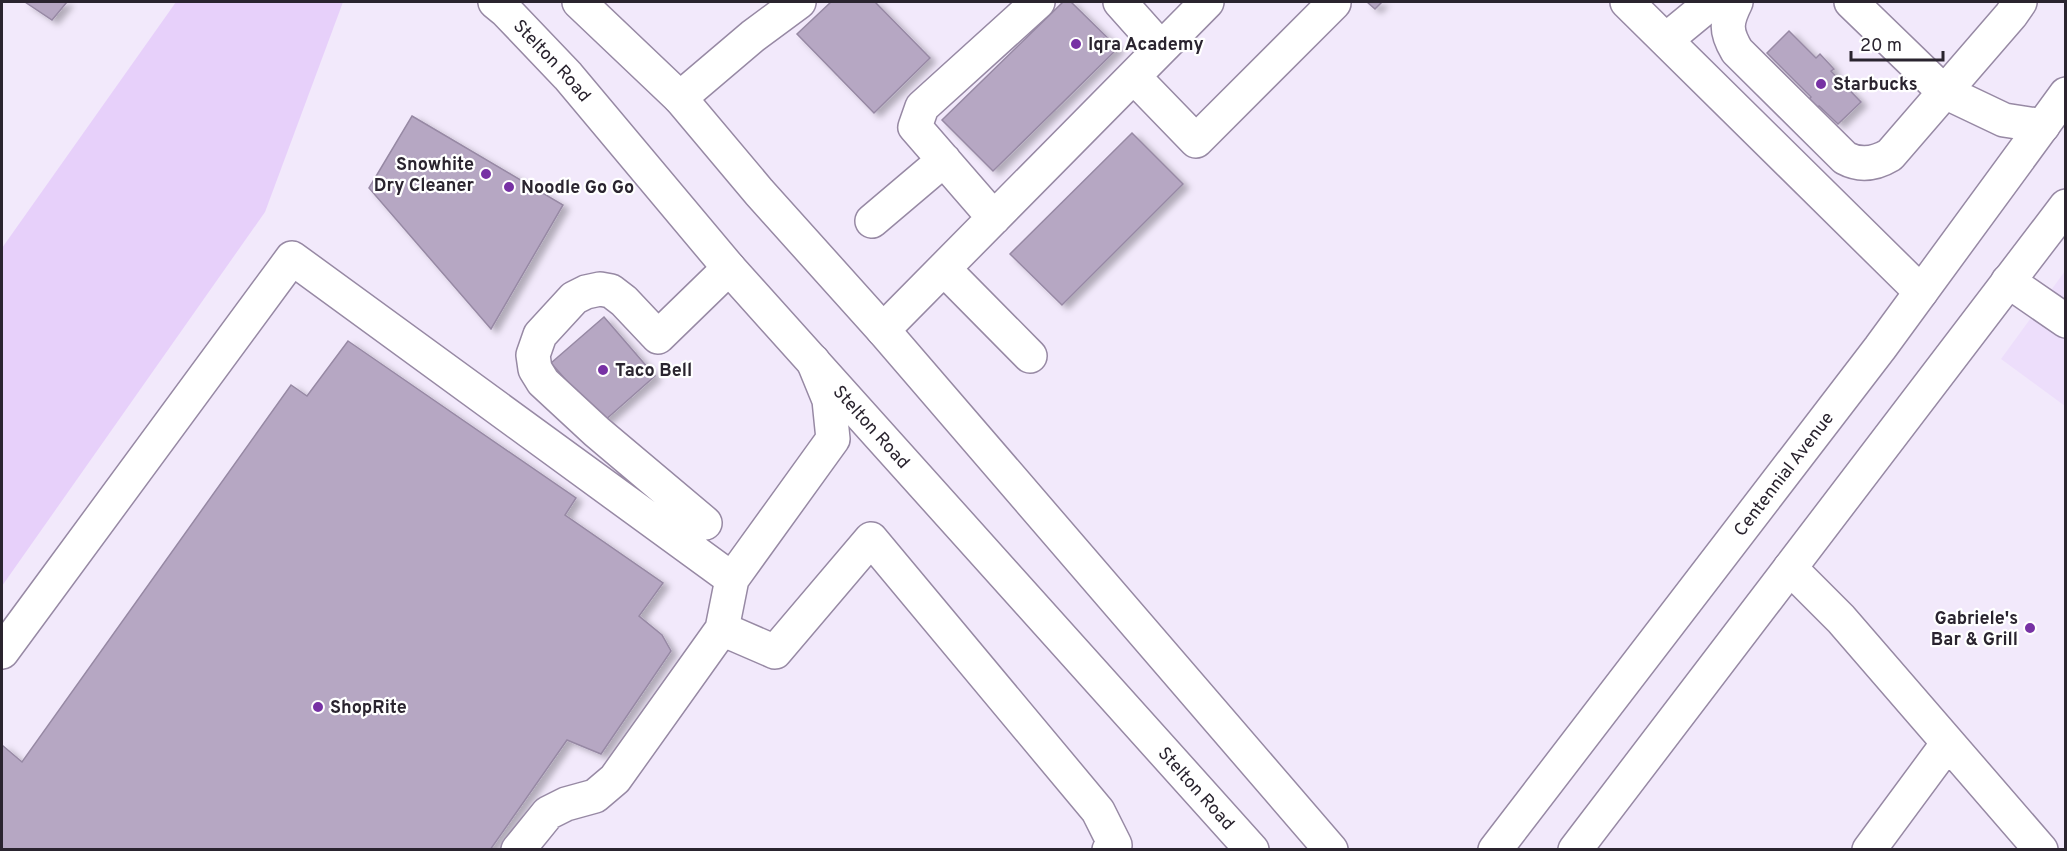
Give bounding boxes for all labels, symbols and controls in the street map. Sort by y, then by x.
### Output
street label: Stelton Road [507,15,595,107]
scale bar [1851,24,1942,62]
place label: Iqra Academy [1088,34,1204,57]
text: 20 m [1860,35,1902,58]
marker: Iqra Academy [1069,37,1083,51]
place label: Starbucks [1833,74,1918,97]
marker: Starbucks [1814,77,1828,91]
place label: Snowhite Dry Cleaner [374,154,474,198]
marker: Snowhite Dry Cleaner [479,167,493,181]
place label: Noodle Go Go [521,177,634,200]
marker: Noodle Go Go [502,180,516,194]
place label: Taco Bell [615,360,692,383]
marker: Taco Bell [596,363,610,377]
street label: Stelton Road [827,381,914,474]
street label: Centennial Avenue [1730,408,1840,542]
place label: Gabriele's Bar & Grill [1931,608,2018,652]
marker: Gabriele's Bar & Grill [2023,621,2037,635]
place label: ShopRite [330,697,407,720]
marker: ShopRite [311,700,325,714]
street label: Stelton Road [1152,743,1239,836]

